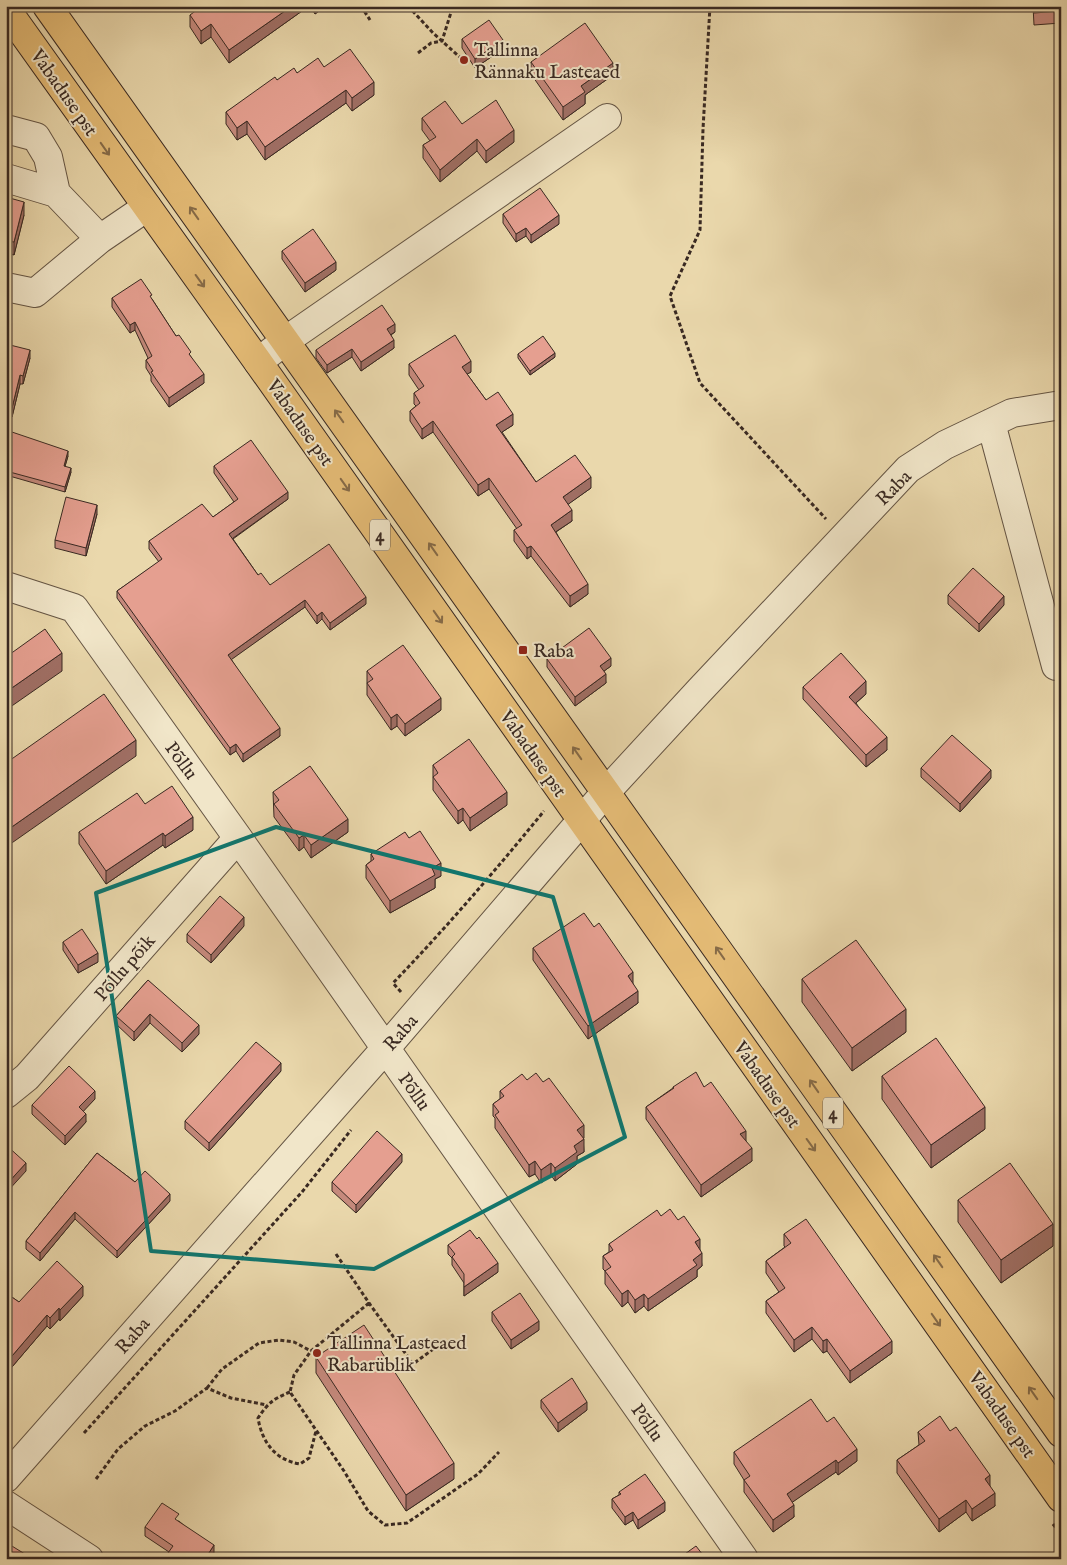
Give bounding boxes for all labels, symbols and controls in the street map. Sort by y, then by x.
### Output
place label: Tallinna Rännaku Lasteaed [474,39,621,85]
street label: Vabaduse pst [24,44,102,142]
marker: Tallinna Rännaku Lasteaed [458,54,470,66]
one-way arrow [100,141,111,155]
one-way arrow [189,206,199,220]
one-way arrow [195,274,205,288]
street label: Vabaduse pst [260,374,338,472]
one-way arrow [334,409,344,423]
street label: Raba [871,465,918,511]
one-way arrow [340,477,350,491]
road number: 4 [370,520,390,550]
one-way arrow [428,542,438,556]
one-way arrow [433,610,443,624]
place label: Raba [533,640,575,664]
marker: Raba [517,644,529,656]
street label: Vabaduse pst [493,705,571,803]
street label: Põllu [159,737,202,785]
one-way arrow [572,746,582,760]
street label: Põllu põik [90,929,162,1007]
one-way arrow [715,946,725,960]
street label: Raba [379,1009,425,1057]
street label: Vabaduse pst [727,1036,805,1134]
street label: Põllu [392,1068,435,1116]
one-way arrow [809,1079,819,1093]
road number: 4 [823,1098,843,1128]
one-way arrow [806,1138,816,1152]
one-way arrow [933,1254,943,1268]
street label: Raba [111,1312,157,1360]
one-way arrow [931,1313,941,1327]
place label: Tallinna Lasteaed Rabarüblik [327,1332,467,1378]
marker: Tallinna Lasteaed Rabarüblik [311,1347,323,1359]
street label: Vabaduse pst [962,1366,1040,1464]
one-way arrow [1027,1387,1038,1401]
street label: Põllu [625,1399,668,1447]

